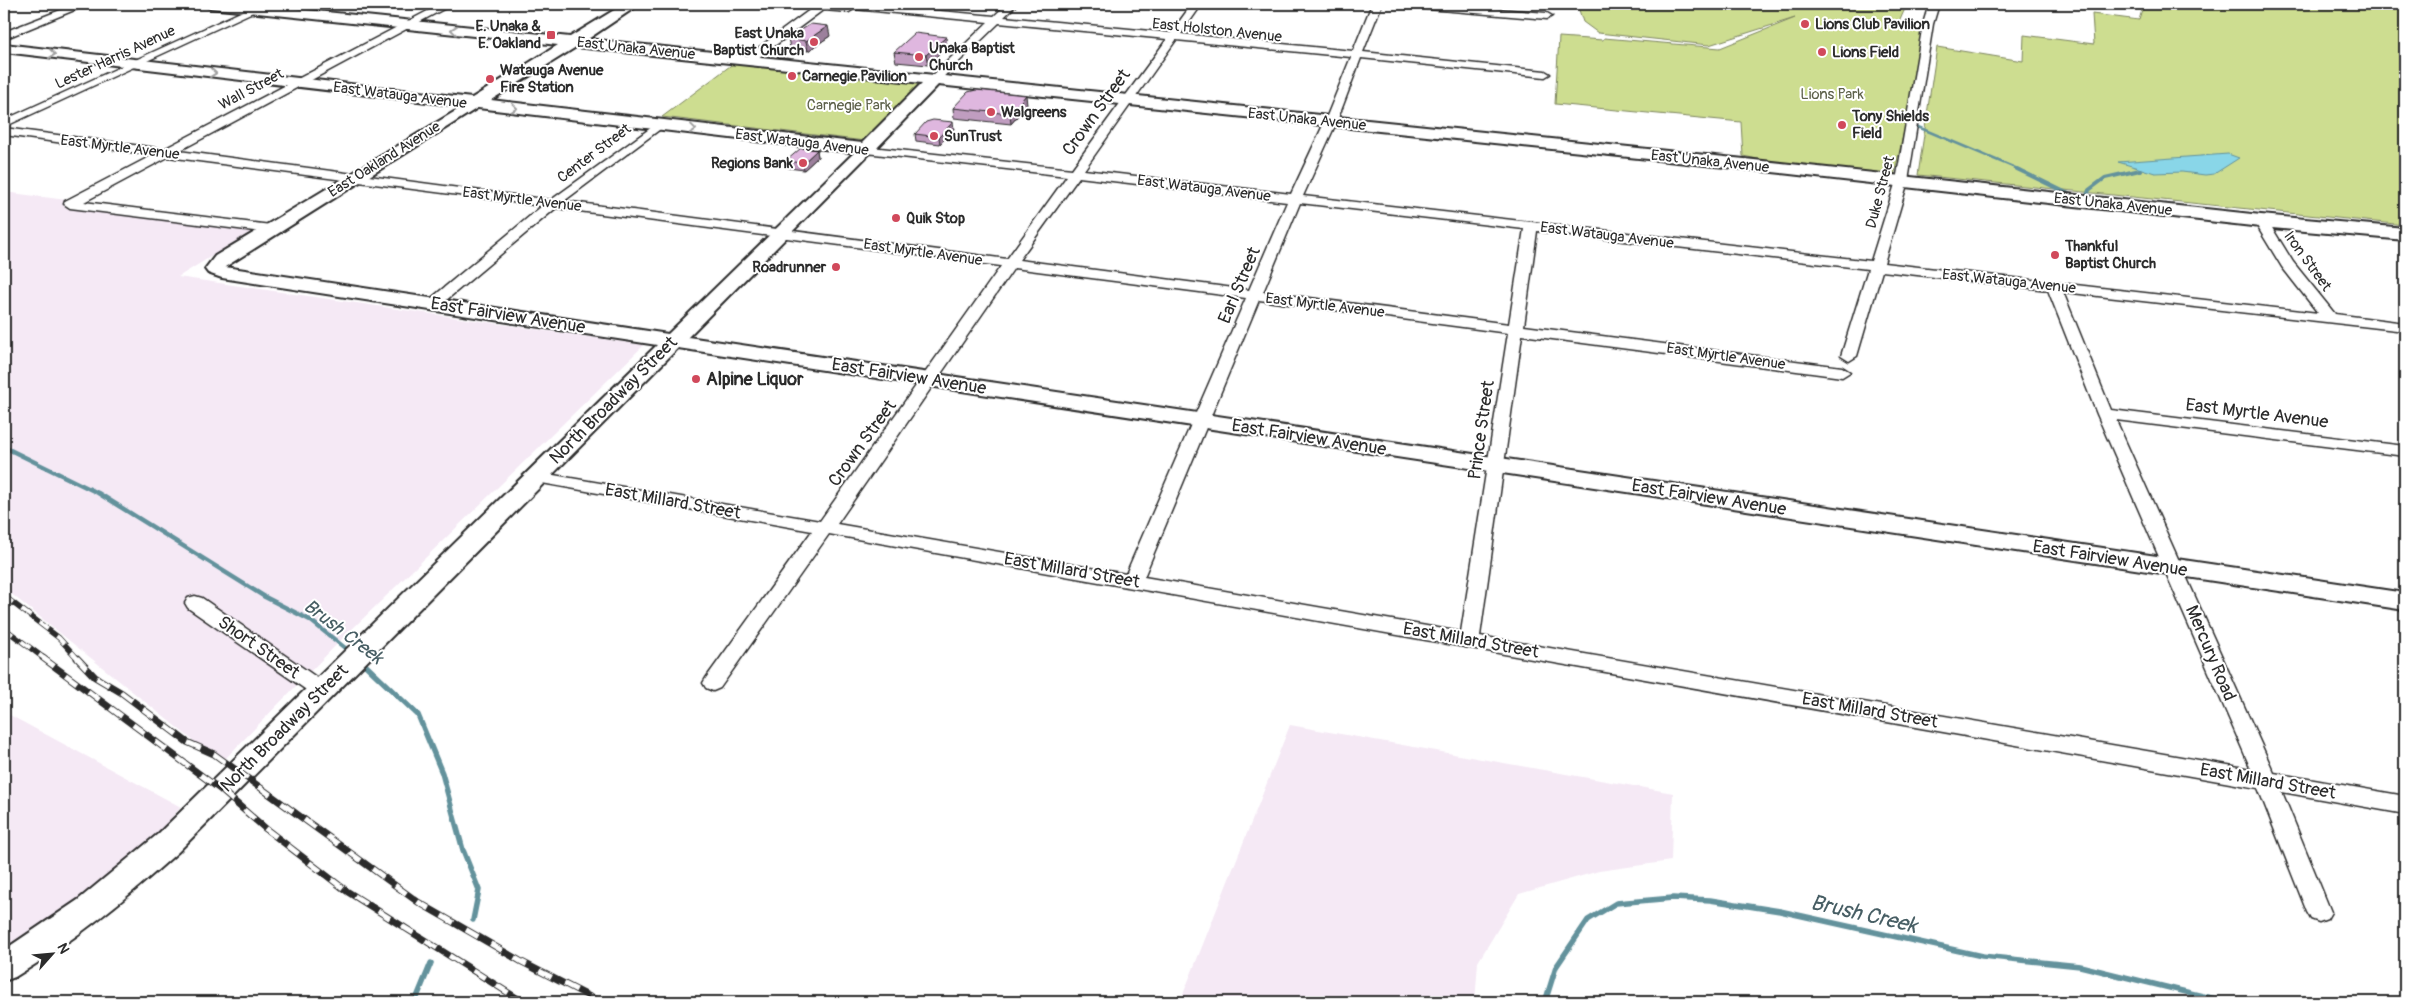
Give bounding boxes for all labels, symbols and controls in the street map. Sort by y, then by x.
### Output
street label: East Holston Avenue [1151,14,1283,47]
place label: Lions Club Pavilion [1815,15,1930,34]
place label: E. Unaka & E. Oakland [475,17,541,53]
marker: Lions Club Pavilion [1799,18,1811,30]
street label: Lester Harris Avenue [52,21,179,94]
one-way arrow [449,24,457,35]
place label: East Unaka Baptist Church [713,24,804,60]
marker: E. Unaka & E. Oakland [545,29,557,41]
street label: East Unaka Avenue [576,33,697,64]
marker: East Unaka Baptist Church [808,36,820,48]
place label: Unaka Baptist Church [929,39,1016,75]
place label: Lions Field [1832,43,1899,62]
marker: Lions Field [1816,46,1828,58]
one-way arrow [48,48,56,59]
marker: Unaka Baptist Church [913,51,925,63]
place label: Watauga Avenue Fire Station [500,61,604,97]
street label: Wall Street [215,64,288,114]
street label: Crown Street [1057,64,1136,160]
one-way arrow [210,67,218,78]
place label: Carnegie Pavilion [802,67,908,86]
marker: Carnegie Pavilion [786,70,798,82]
marker: Watauga Avenue Fire Station [484,73,496,85]
street label: East Watauga Avenue [332,78,468,113]
park label: Lions Park [1800,85,1864,104]
park label: Carnegie Park [807,96,892,115]
one-way arrow [510,102,518,113]
place label: Walgreens [1001,103,1067,122]
street label: East Unaka Avenue [1247,104,1368,135]
marker: Walgreens [985,106,997,118]
place label: Tony Shields Field [1851,107,1929,143]
street label: East Oakland Avenue [325,117,444,202]
street label: Center Street [554,119,636,187]
marker: Tony Shields Field [1836,119,1848,131]
one-way arrow [689,123,697,133]
street label: East Watauga Avenue [734,125,870,160]
place label: SunTrust [944,127,1003,146]
marker: SunTrust [928,130,940,142]
street label: East Myrtle Avenue [59,131,181,164]
street label: East Unaka Avenue [1650,146,1771,177]
street label: Duke Street [1862,153,1900,230]
place label: Regions Bank [711,154,794,173]
marker: Regions Bank [797,157,809,169]
street label: East Watauga Avenue [1136,171,1272,206]
street label: East Myrtle Avenue [461,183,583,216]
street label: East Unaka Avenue [2053,189,2174,220]
place label: Quik Stop [906,209,965,228]
marker: Quik Stop [890,212,902,224]
street label: East Watauga Avenue [1539,218,1675,253]
street label: Iron Street [2279,228,2336,296]
street label: East Myrtle Avenue [862,235,984,270]
place label: Thankful Baptist Church [2064,237,2156,273]
street label: Earl Street [1213,243,1266,327]
marker: Thankful Baptist Church [2049,249,2061,261]
place label: Roadrunner [752,258,827,277]
marker: Roadrunner [830,261,842,273]
street label: East Watauga Avenue [1941,265,2077,298]
street label: East Myrtle Avenue [1264,289,1386,322]
street label: East Fairview Avenue [429,292,587,339]
street label: North Broadway Street [544,331,683,469]
street label: East Myrtle Avenue [1665,339,1787,374]
street label: East Fairview Avenue [830,353,988,400]
place label: Alpine Liquor [706,368,804,391]
marker: Alpine Liquor [690,373,702,385]
street label: Prince Street [1463,378,1500,481]
street label: East Myrtle Avenue [2184,393,2330,434]
street label: Crown Street [823,395,902,491]
street label: East Fairview Avenue [1230,414,1388,461]
street label: East Fairview Avenue [1630,474,1788,521]
street label: East Millard Street [603,478,743,525]
street label: East Fairview Avenue [2031,535,2189,582]
street label: East Millard Street [1002,547,1142,594]
water label: Brush Creek [299,594,390,671]
street label: Mercury Road [2180,602,2241,705]
street label: Short Street [213,611,305,685]
street label: East Millard Street [1401,617,1541,664]
street label: North Broadway Street [215,659,354,797]
street label: East Millard Street [1800,687,1940,734]
street label: East Millard Street [2198,758,2338,805]
water label: Brush Creek [1808,888,1921,940]
north arrow [28,928,78,978]
text: N [53,940,73,956]

